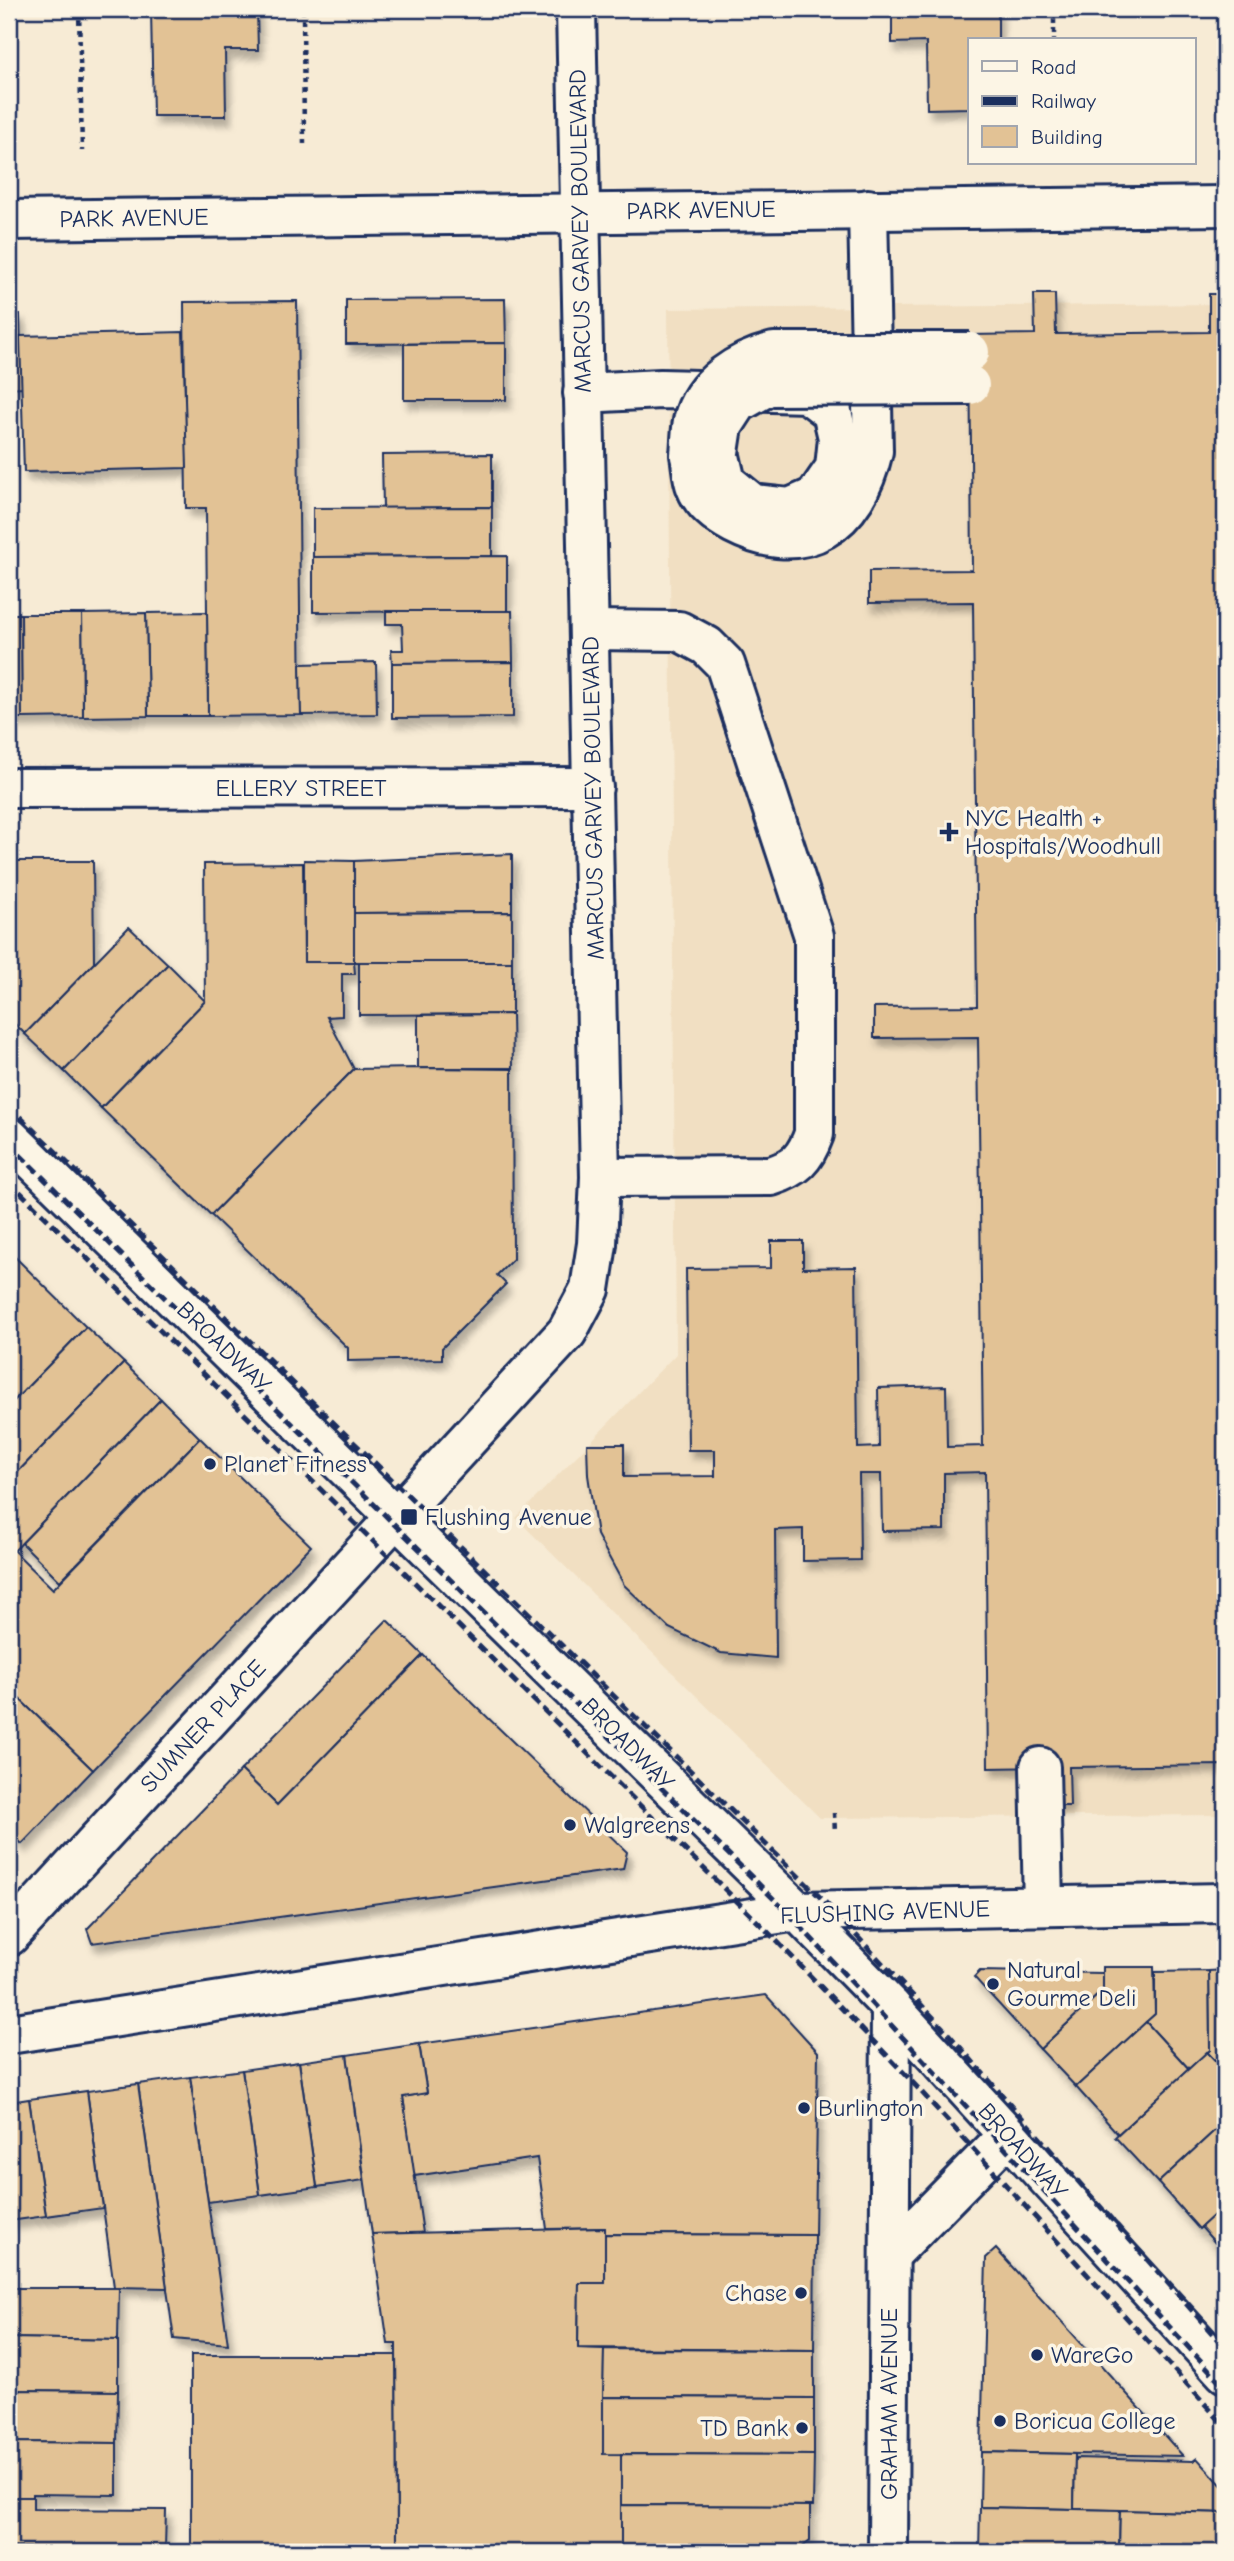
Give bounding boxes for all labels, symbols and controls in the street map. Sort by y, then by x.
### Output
legend [968,38,1196,164]
text: Road [1031,55,1076,79]
street label: MARCUS GARVEY BOULEVARD [563,69,597,393]
text: Railway [1031,89,1096,113]
text: Building [1031,125,1103,149]
street label: PARK AVENUE [626,195,776,225]
street label: PARK AVENUE [59,203,209,233]
street label: MARCUS GARVEY BOULEVARD [576,636,610,960]
street label: ELLERY STREET [215,774,387,802]
place label: NYC Health + Hospitals/Woodhull [965,804,1161,860]
marker: NYC Health + Hospitals/Woodhull [939,822,959,842]
street label: BROADWAY [171,1295,277,1399]
place label: Planet Fitness [224,1450,367,1478]
marker: Planet Fitness [202,1456,218,1472]
place label: Flushing Avenue [425,1503,592,1531]
marker: Flushing Avenue [399,1507,419,1527]
street label: SUMNER PLACE [134,1654,272,1798]
street label: BROADWAY [576,1692,681,1797]
place label: Walgreens [584,1811,690,1839]
marker: Walgreens [562,1817,578,1833]
street label: FLUSHING AVENUE [780,1894,990,1930]
place label: Natural Gourme Deli [1007,1956,1136,2012]
marker: Natural Gourme Deli [985,1976,1001,1992]
place label: Burlington [818,2094,924,2122]
street label: BROADWAY [973,2097,1074,2205]
marker: Burlington [796,2100,812,2116]
place label: Chase [725,2279,787,2307]
marker: Chase [793,2285,809,2301]
street label: GRAHAM AVENUE [875,2308,903,2500]
place label: WareGo [1051,2341,1134,2369]
marker: WareGo [1029,2347,1045,2363]
place label: Boricua College [1014,2407,1176,2435]
marker: Boricua College [992,2413,1008,2429]
place label: TD Bank [700,2414,788,2442]
marker: TD Bank [794,2420,810,2436]

